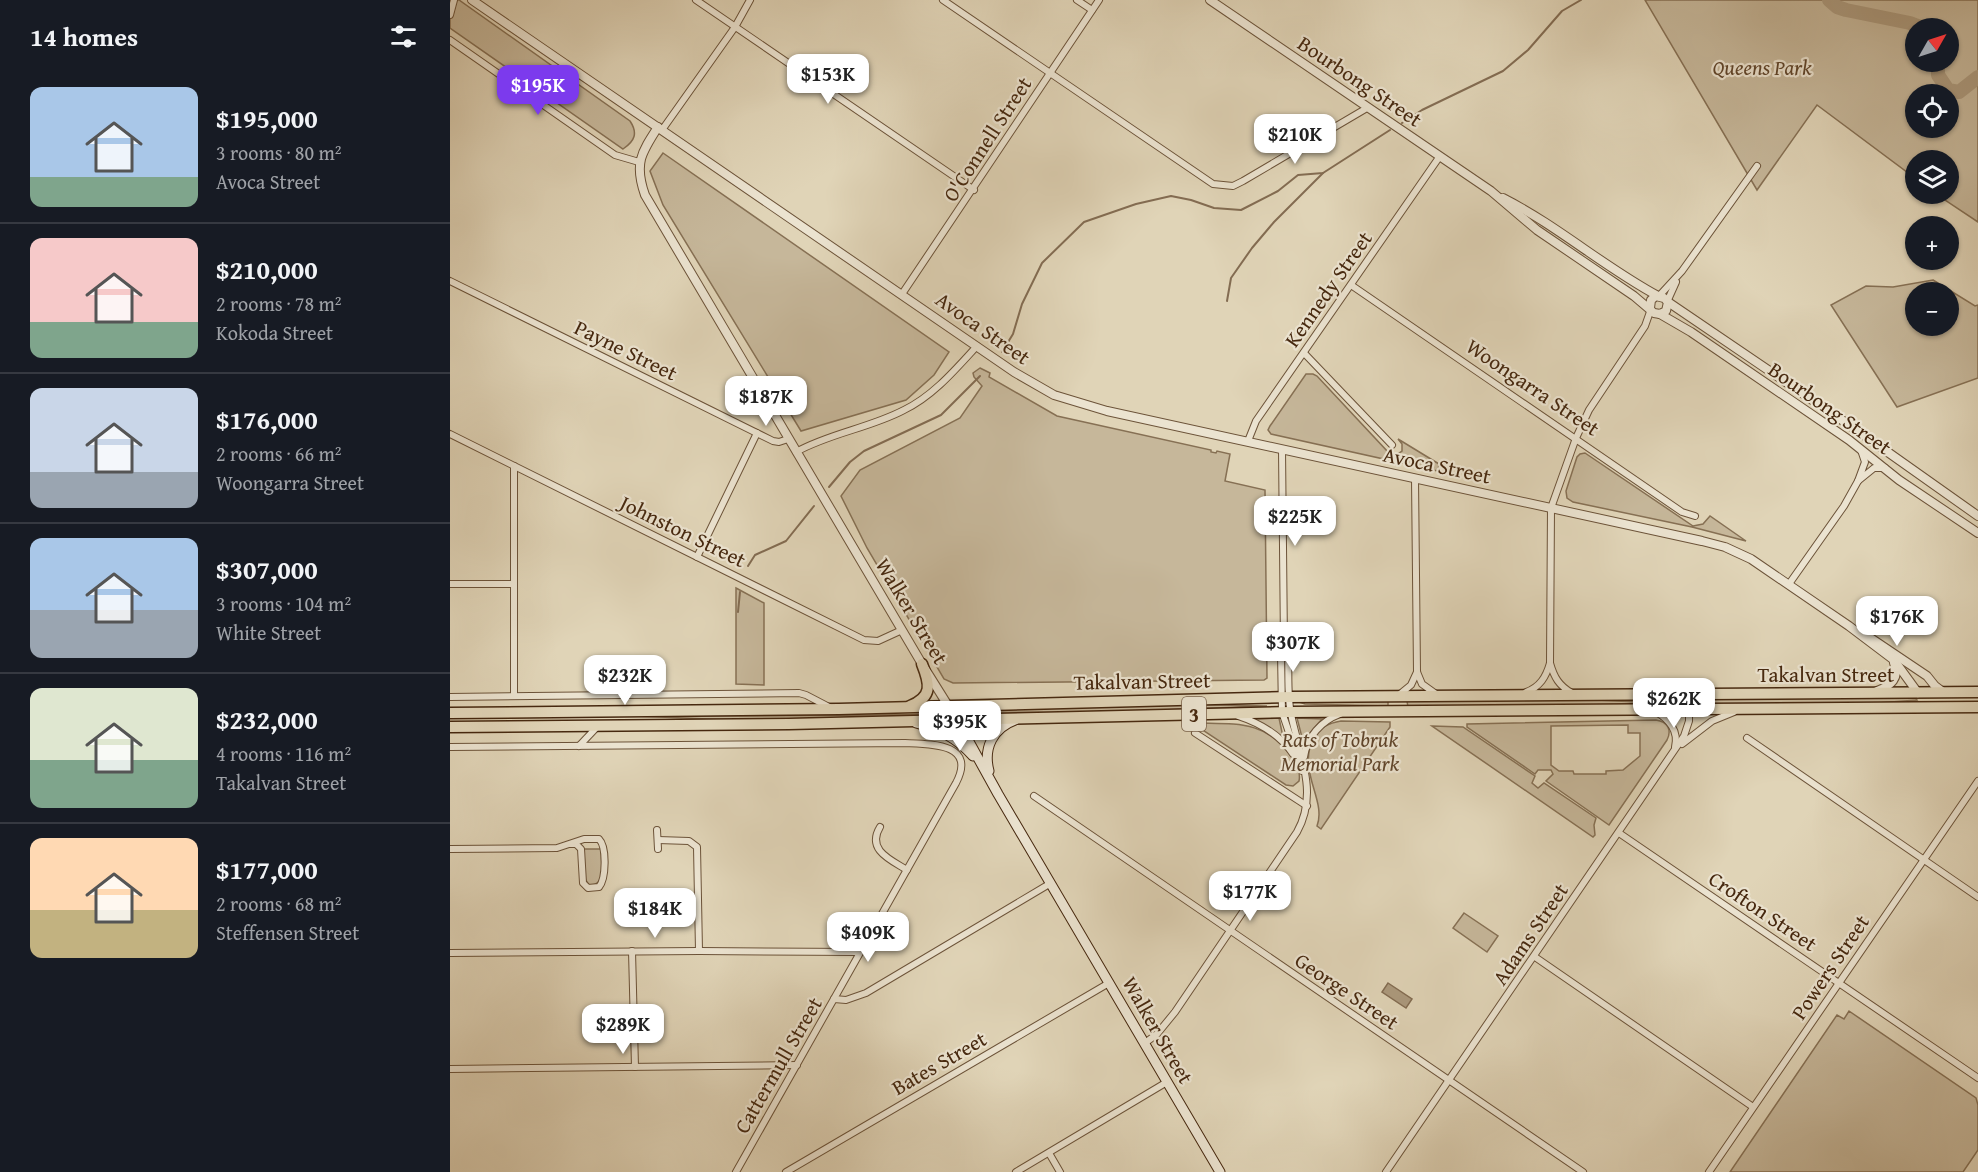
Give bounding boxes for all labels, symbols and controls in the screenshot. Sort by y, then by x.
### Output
text: 14 homes [30,17,138,56]
north arrow [1905,18,1959,72]
map controls [1905,18,1959,336]
icon: filters [387,20,420,53]
street label: Bourbong Street [1292,28,1429,134]
park label: Queens Park [1712,52,1812,83]
pin: $153K [786,54,870,105]
text: $153K [801,59,855,88]
pin: $195K [496,65,580,116]
text: $195K [511,70,565,99]
street label: O'Connell Street [935,70,1039,208]
button: locate [1905,84,1959,138]
text: $195,000 [216,99,318,138]
icon: home [78,111,150,183]
pin: $210K [1253,114,1337,165]
text: $210K [1268,119,1322,148]
text: 3 rooms · 80 m² [216,138,342,167]
button: layers [1905,150,1959,204]
text: Avoca Street [216,167,320,196]
button: + [1905,216,1959,270]
street label: Kennedy Street [1277,224,1380,353]
text: $210,000 [216,250,318,289]
icon: home [78,262,150,334]
button: − [1905,282,1959,336]
street label: Avoca Street [929,284,1037,372]
text: 2 rooms · 78 m² [216,289,342,318]
street label: Payne Street [569,312,683,389]
text: Kokoda Street [216,318,333,347]
street label: Woongarra Street [1460,331,1607,444]
street label: Bourbong Street [1762,354,1898,462]
pin: $187K [724,376,808,427]
text: $187K [739,381,793,410]
text: $176,000 [216,400,318,439]
icon: home [78,412,150,484]
street label: Avoca Street [1380,438,1494,492]
text: 2 rooms · 66 m² [216,439,342,468]
text: Woongarra Street [216,468,364,497]
street label: Johnston Street [612,486,752,575]
pin: $225K [1253,496,1337,547]
text: $225K [1268,501,1322,530]
text: $307,000 [216,550,318,589]
street label: Walker Street [868,552,956,671]
icon: home [78,562,150,634]
text: 3 rooms · 104 m² [216,589,351,618]
pin: $176K [1855,596,1939,647]
text: $176K [1870,601,1924,630]
text: White Street [216,618,321,647]
pin: $307K [1251,622,1335,673]
text: $307K [1266,627,1320,656]
pin: $232K [583,655,667,706]
street label: Takalvan Street [1758,659,1895,690]
text: $232K [598,660,652,689]
street label: Takalvan Street [1073,664,1211,698]
pin: $262K [1632,678,1716,729]
text: $262K [1647,683,1701,712]
road number: 3 [1182,697,1206,731]
text: $232,000 [216,700,318,739]
pin: $395K [918,701,1002,752]
text: $395K [933,706,987,735]
icon: home [78,712,150,784]
park label: Rats of Tobruk Memorial Park [1281,724,1400,779]
text: 4 rooms · 116 m² [216,739,351,768]
text: Takalvan Street [216,768,346,797]
text: $177,000 [216,850,318,889]
icon: home [78,862,150,934]
street label: Crofton Street [1703,863,1824,959]
pin: $177K [1208,871,1292,922]
text: $177K [1223,876,1277,905]
street label: Adams Street [1484,876,1576,991]
pin: $184K [613,888,697,939]
text: 2 rooms · 68 m² [216,889,342,918]
text: $184K [628,893,682,922]
street label: Powers Street [1783,908,1877,1026]
pin: $409K [826,912,910,963]
text: $409K [841,917,895,946]
text: Steffensen Street [216,918,359,947]
street label: George Street [1289,945,1406,1038]
street label: Walker Street [1115,971,1202,1090]
street label: Cattermull Street [726,991,830,1139]
pin: $289K [581,1004,665,1055]
text: $289K [596,1009,650,1038]
street label: Bates Street [886,1023,993,1103]

